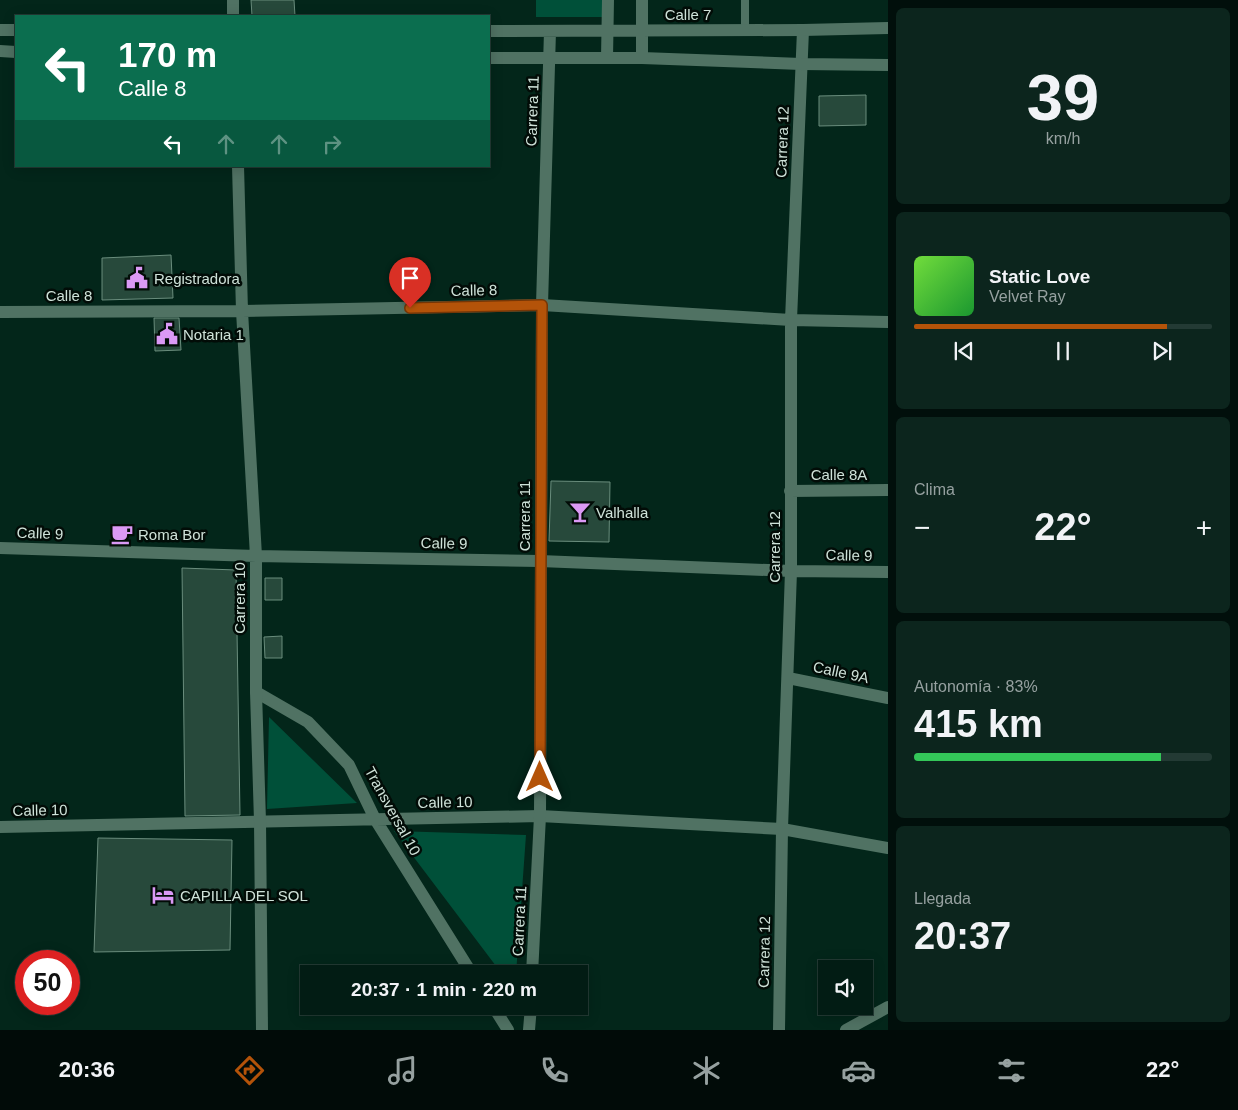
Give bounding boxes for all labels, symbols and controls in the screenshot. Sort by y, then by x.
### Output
street label: Calle 7 [665,6,711,23]
icon: left [35,35,100,100]
text: 170 m [118,35,217,74]
text: 39 [1027,61,1099,134]
street label: Carrera 11 [522,75,542,147]
text: Calle 8 [118,76,186,101]
street label: Carrera 12 [772,106,792,178]
icon: left [159,130,187,158]
icon: ahead [212,130,240,158]
icon: ahead [265,130,293,158]
icon: right [318,130,346,158]
text: km/h [1046,130,1080,147]
pin [389,257,431,308]
icon: arrive [396,264,424,292]
public building icon: Registradora [124,265,150,291]
text: Static Love [989,266,1090,287]
place label: Registradora [154,270,241,287]
street label: Calle 8 [451,281,497,299]
street label: Calle 8 [46,287,92,304]
text: Velvet Ray [989,288,1065,305]
public building icon: Notaria 1 [154,321,180,347]
place label: Notaria 1 [183,326,244,343]
icon: previous [950,337,978,365]
icon: pause [1049,337,1077,365]
icon: next [1148,337,1176,365]
street label: Calle 8A [811,466,867,483]
street label: Carrera 11 [516,481,533,551]
text: Clima [914,481,955,498]
bar icon: Valhalla [567,499,593,525]
place label: Valhalla [596,504,649,521]
text: 22° [1034,506,1092,548]
street label: Carrera 12 [766,511,783,583]
text: − [914,512,930,543]
text: + [1196,512,1212,543]
cafe icon: Roma Bor [109,521,135,547]
street label: Calle 9 [16,524,64,542]
place label: Roma Bor [138,526,206,543]
street label: Calle 9 [421,534,467,552]
street label: Calle 9 [826,546,872,564]
street label: Carrera 10 [231,562,248,634]
street label: Calle 9A [812,658,870,686]
text: Autonomía · 83% [914,678,1038,695]
text: 415 km [914,703,1043,745]
position arrow [513,750,565,802]
street label: Transversal 10 [362,764,424,858]
street label: Calle 10 [417,793,473,811]
street label: Calle 10 [12,801,68,819]
hotel icon: CAPILLA DEL SOL [150,882,176,908]
street label: Carrera 11 [509,885,529,957]
place label: CAPILLA DEL SOL [180,887,308,904]
text: Llegada [914,890,971,907]
text: 20:37 [914,915,1011,957]
street label: Carrera 12 [755,916,773,988]
speed limit sign: 50 [15,950,80,1015]
map controls [818,960,873,1015]
button: sound [818,960,873,1015]
text: 20:37 · 1 min · 220 m [351,979,537,1000]
icon: directions [232,1053,267,1088]
icon: music [385,1053,420,1088]
icon: phone [537,1053,572,1088]
icon: climate [689,1053,724,1088]
icon: car [841,1053,876,1088]
icon: filters [994,1053,1029,1088]
text: 20:36 [59,1057,115,1082]
text: 22° [1146,1057,1179,1082]

